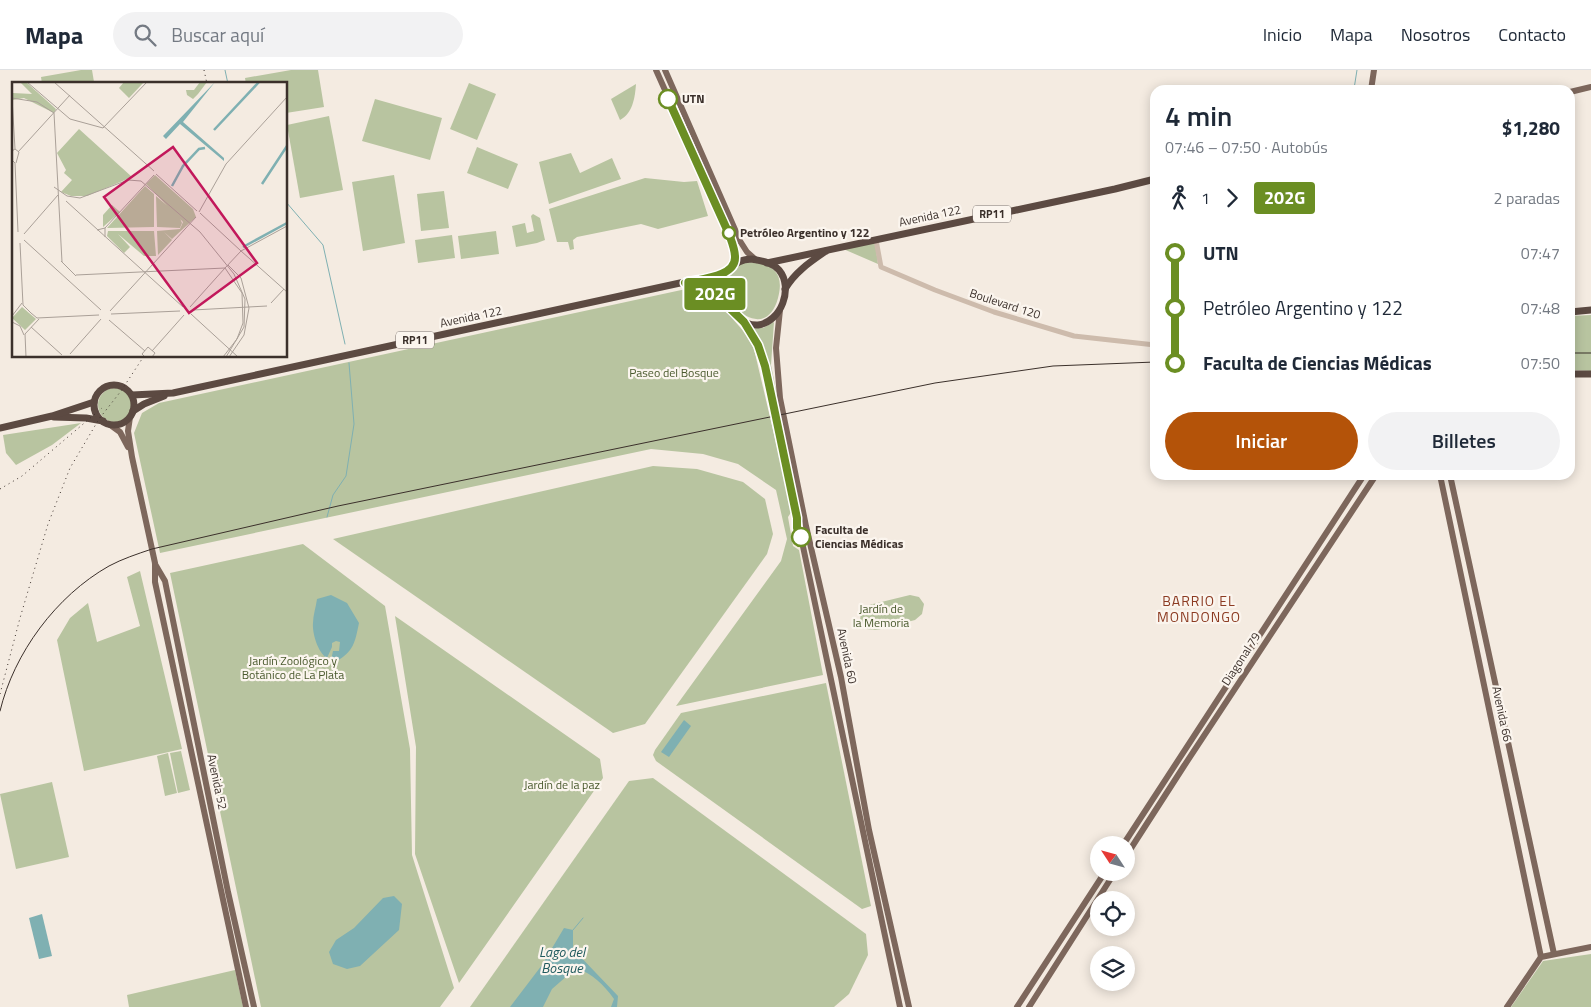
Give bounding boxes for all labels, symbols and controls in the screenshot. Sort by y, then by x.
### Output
search box [113,12,463,57]
text: Mapa [25,17,83,53]
text: Buscar aquí [171,20,264,49]
icon: search [131,21,159,49]
text: Inicio [1263,21,1302,48]
text: Mapa [1330,21,1373,48]
text: Nosotros [1401,21,1470,48]
text: Contacto [1498,21,1566,48]
inset map [12,82,288,358]
marker: UTN [658,89,678,109]
place label: UTN [682,89,704,108]
text: 4 min [1165,94,1232,137]
text: $1,280 [1502,113,1560,142]
text: 07:46 – 07:50 · Autobús [1165,135,1328,159]
icon: walk [1165,184,1193,212]
icon: forward [1218,184,1246,212]
text: 202G [1264,184,1305,211]
text: 1 [1201,186,1210,210]
text: 2 paradas [1494,186,1560,210]
street label: Avenida 122 [897,200,963,231]
road number: RP11 [973,206,1011,222]
place label: Petróleo Argentino y 122 [740,223,870,242]
marker: Petróleo Argentino y 122 [722,226,736,240]
text: UTN [1203,238,1239,267]
text: 07:47 [1521,241,1560,265]
line badge: 202G [680,278,750,310]
text: 202G [694,280,736,307]
street label: Boulevard 120 [967,283,1043,324]
text: Petróleo Argentino y 122 [1203,293,1403,322]
text: 07:48 [1521,296,1560,320]
street label: Avenida 122 [438,301,504,332]
road number: RP11 [396,332,434,348]
text: Faculta de Ciencias Médicas [1203,348,1432,377]
text: 07:50 [1521,351,1560,375]
park label: Paseo del Bosque [629,363,719,382]
button: Iniciar [1165,412,1358,470]
button: Billetes [1368,412,1560,470]
place label: Faculta de Ciencias Médicas [815,520,904,553]
marker: Faculta de Ciencias Médicas [791,527,811,547]
district label: BARRIO EL MONDONGO [1157,590,1241,627]
park label: Jardín de la Memoria [853,599,909,632]
street label: Avenida 60 [832,626,863,686]
street label: Diagonal 79 [1216,628,1265,689]
park label: Jardín Zoológico y Botánico de La Plata [242,651,344,684]
street label: Avenida 66 [1487,684,1518,744]
street label: Avenida 52 [202,752,233,811]
park label: Jardín de la paz [524,775,600,794]
north arrow [1090,836,1135,881]
map controls [1090,836,1135,991]
button: locate [1090,891,1135,936]
water label: Lago del Bosque [539,941,587,978]
button: layers [1090,946,1135,991]

